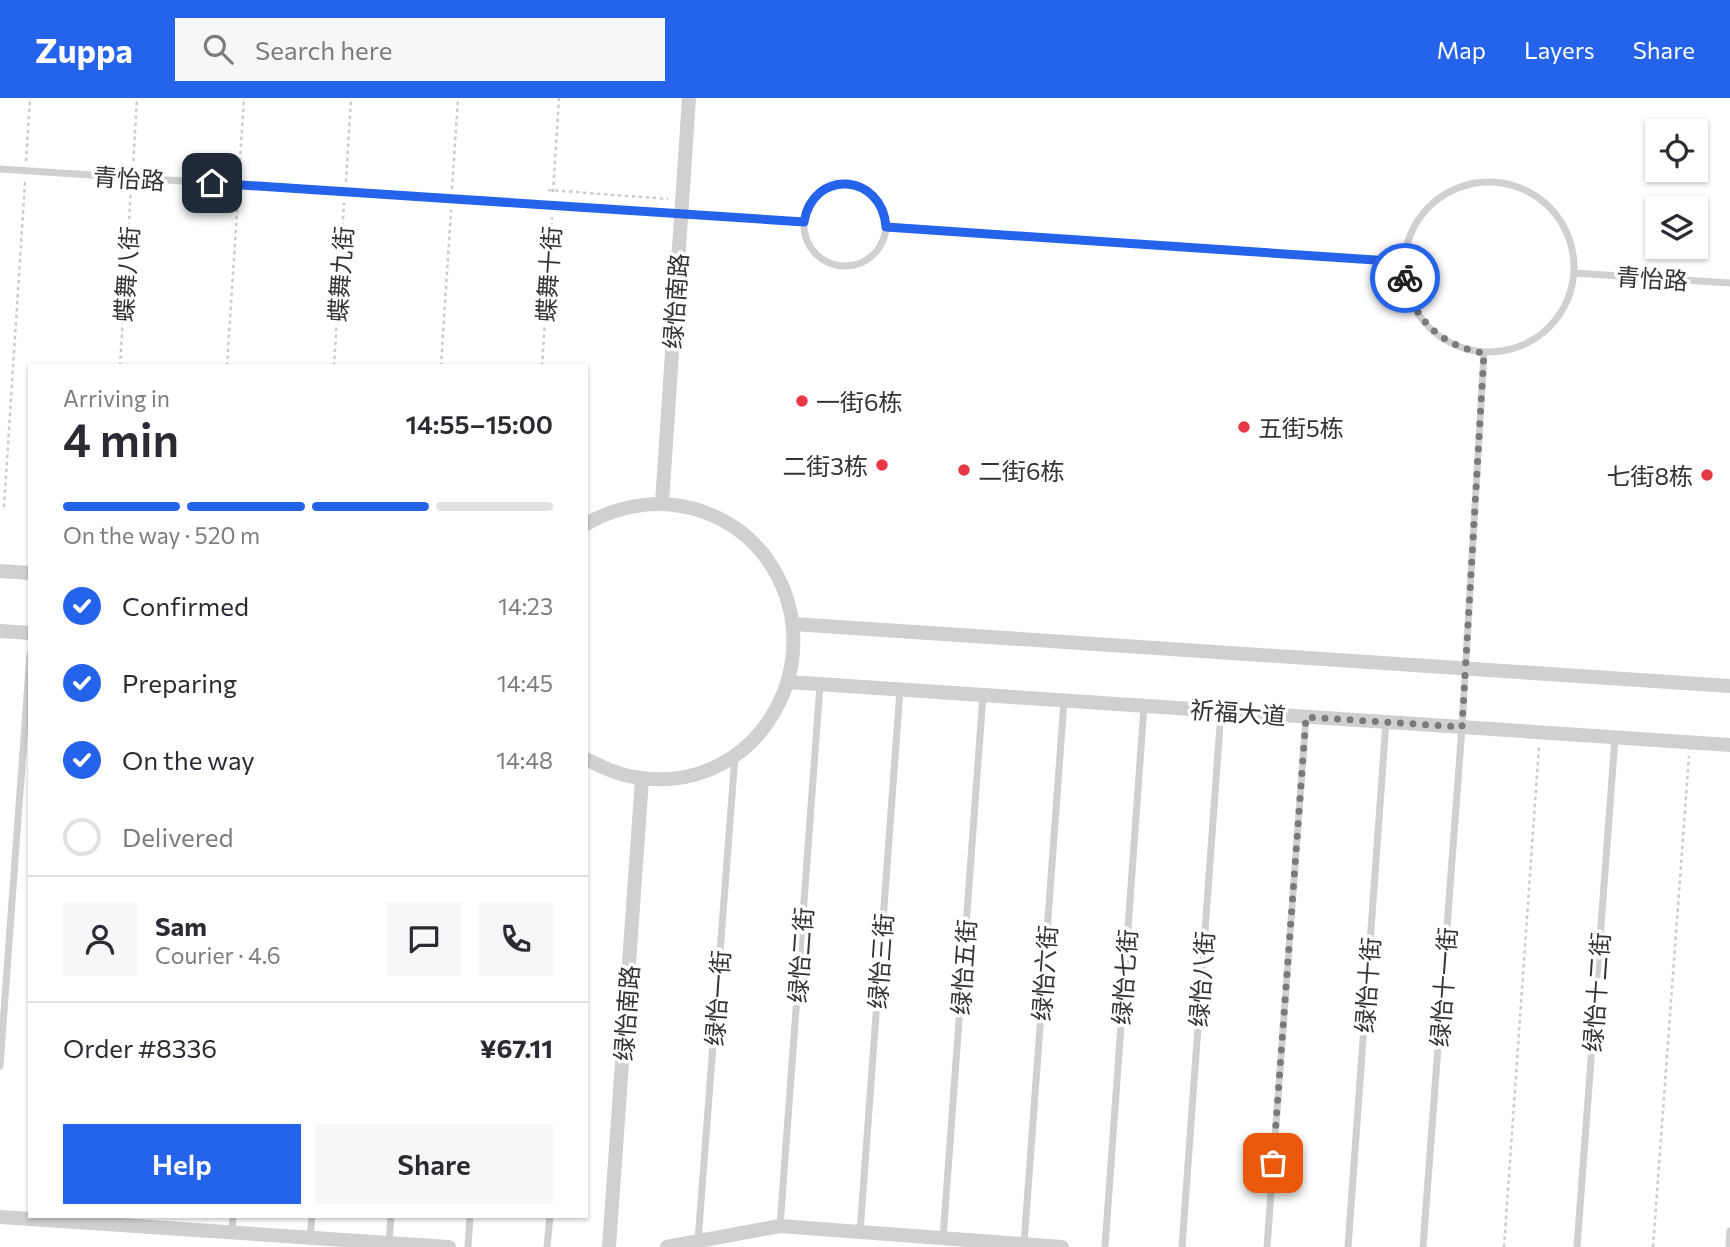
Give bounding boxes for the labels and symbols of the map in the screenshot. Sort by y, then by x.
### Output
pin [182,153,242,213]
street label: 青怡路 [92,161,166,195]
street label: 蝶舞八街 [108,225,144,323]
street label: 蝶舞九街 [322,225,358,323]
street label: 蝶舞十街 [530,225,566,323]
courier [1370,243,1440,313]
street label: 绿怡南路 [657,252,693,350]
street label: 青怡路 [1615,261,1689,295]
place label: 一街6栋 [816,387,903,416]
marker: 一街6栋 [794,393,810,409]
place label: 五街5栋 [1258,413,1344,442]
marker: 五街5栋 [1236,419,1252,435]
place label: 二街3栋 [782,451,868,480]
place label: 二街6栋 [978,456,1065,485]
marker: 二街3栋 [874,457,890,473]
place label: 七街8栋 [1606,461,1693,490]
marker: 二街6栋 [956,462,972,478]
marker: 七街8栋 [1699,467,1715,483]
street label: 祈福大道 [1189,694,1287,730]
street label: 绿怡二街 [782,906,818,1004]
street label: 绿怡三街 [862,912,898,1010]
street label: 绿怡五街 [945,918,981,1016]
street label: 绿怡六街 [1026,924,1062,1022]
street label: 绿怡十一街 [1424,926,1462,1048]
street label: 绿怡七街 [1106,928,1142,1026]
street label: 绿怡八街 [1183,930,1219,1028]
street label: 绿怡十二街 [1577,931,1615,1053]
street label: 绿怡十街 [1349,936,1385,1034]
street label: 绿怡一街 [699,949,735,1047]
street label: 绿怡南路 [608,964,644,1062]
pin [1243,1133,1303,1193]

